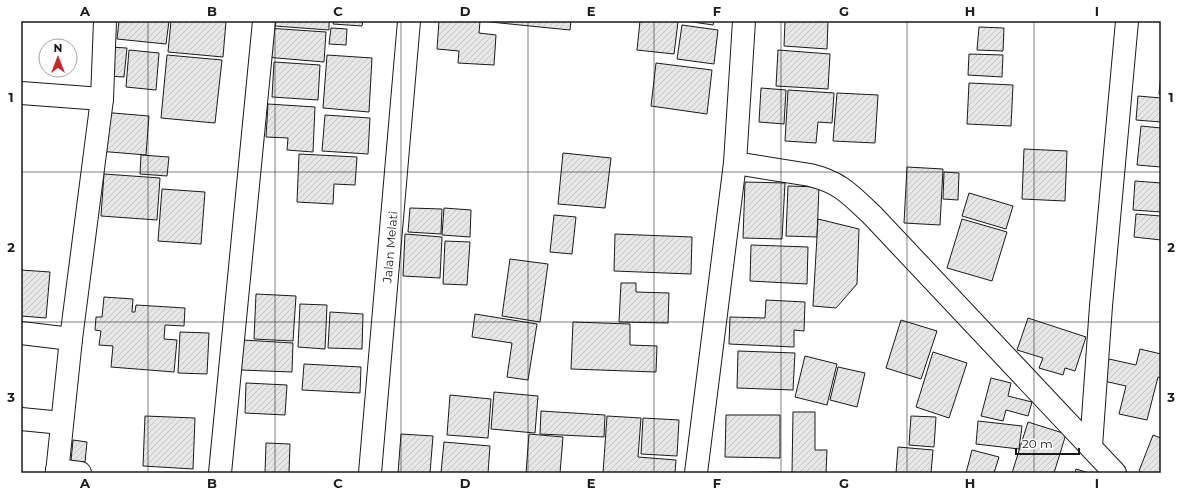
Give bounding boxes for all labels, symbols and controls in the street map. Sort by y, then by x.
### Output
text: A [79,3,91,19]
text: B [207,3,217,19]
text: C [333,3,343,19]
text: D [460,3,471,19]
text: E [587,3,596,19]
text: F [713,3,721,19]
text: G [839,3,849,19]
text: H [965,3,975,19]
text: I [1095,3,1099,19]
north arrow [38,38,78,78]
text: N [54,41,62,55]
text: 1 [8,89,14,105]
text: 1 [1168,89,1174,105]
street label: Jalan Melati [379,211,401,284]
text: 2 [7,239,15,255]
text: 2 [1167,239,1175,255]
text: 3 [6,389,15,405]
text: 3 [1166,389,1175,405]
scale bar [1016,430,1079,456]
text: 20 m [1022,436,1053,451]
text: A [79,475,91,491]
text: B [207,475,217,491]
text: C [333,475,343,491]
text: D [460,475,471,491]
text: E [587,475,596,491]
text: F [713,475,721,491]
text: G [839,475,849,491]
text: H [965,475,975,491]
text: I [1095,475,1099,491]

